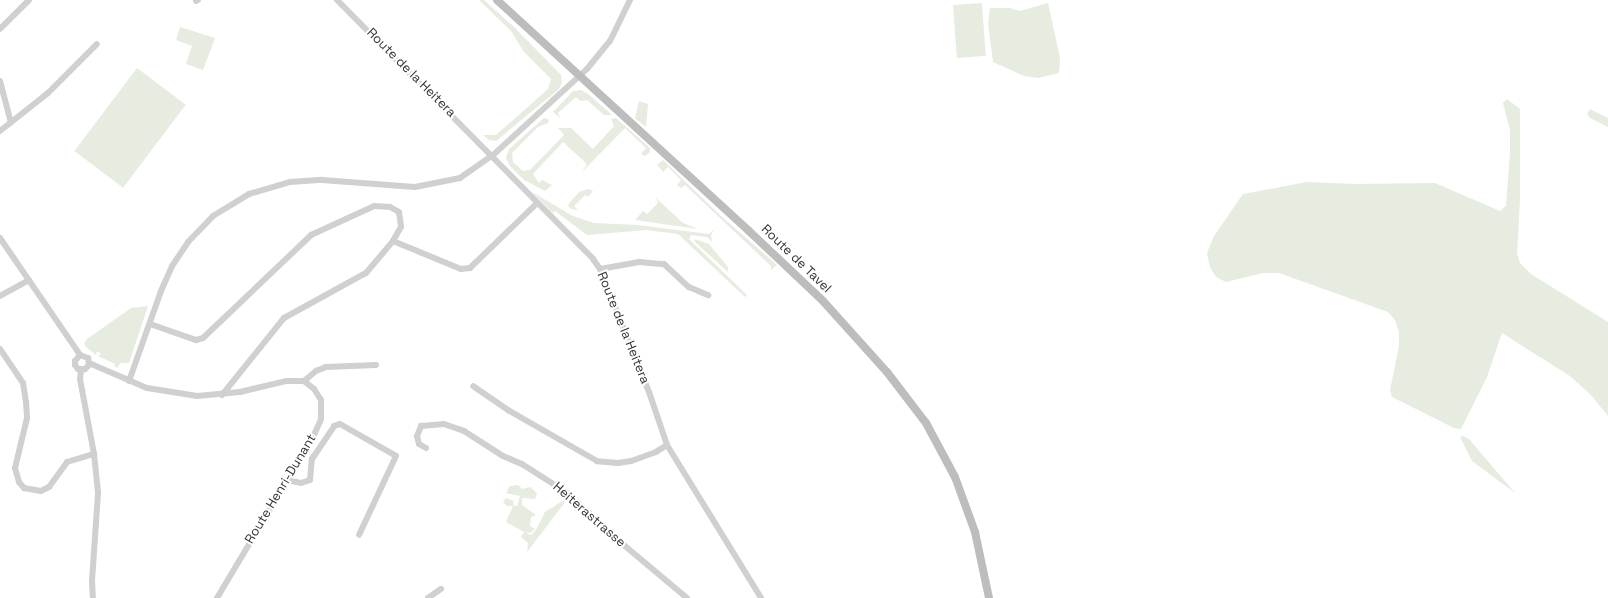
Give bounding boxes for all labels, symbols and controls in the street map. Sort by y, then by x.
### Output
street label: Route de la Heitera [363,25,459,121]
street label: Route de Tavel [758,222,834,296]
street label: Route de la Heitera [593,270,653,386]
street label: Route Henri-Dunant [242,431,320,547]
street label: Heiterastrasse [549,479,629,551]

